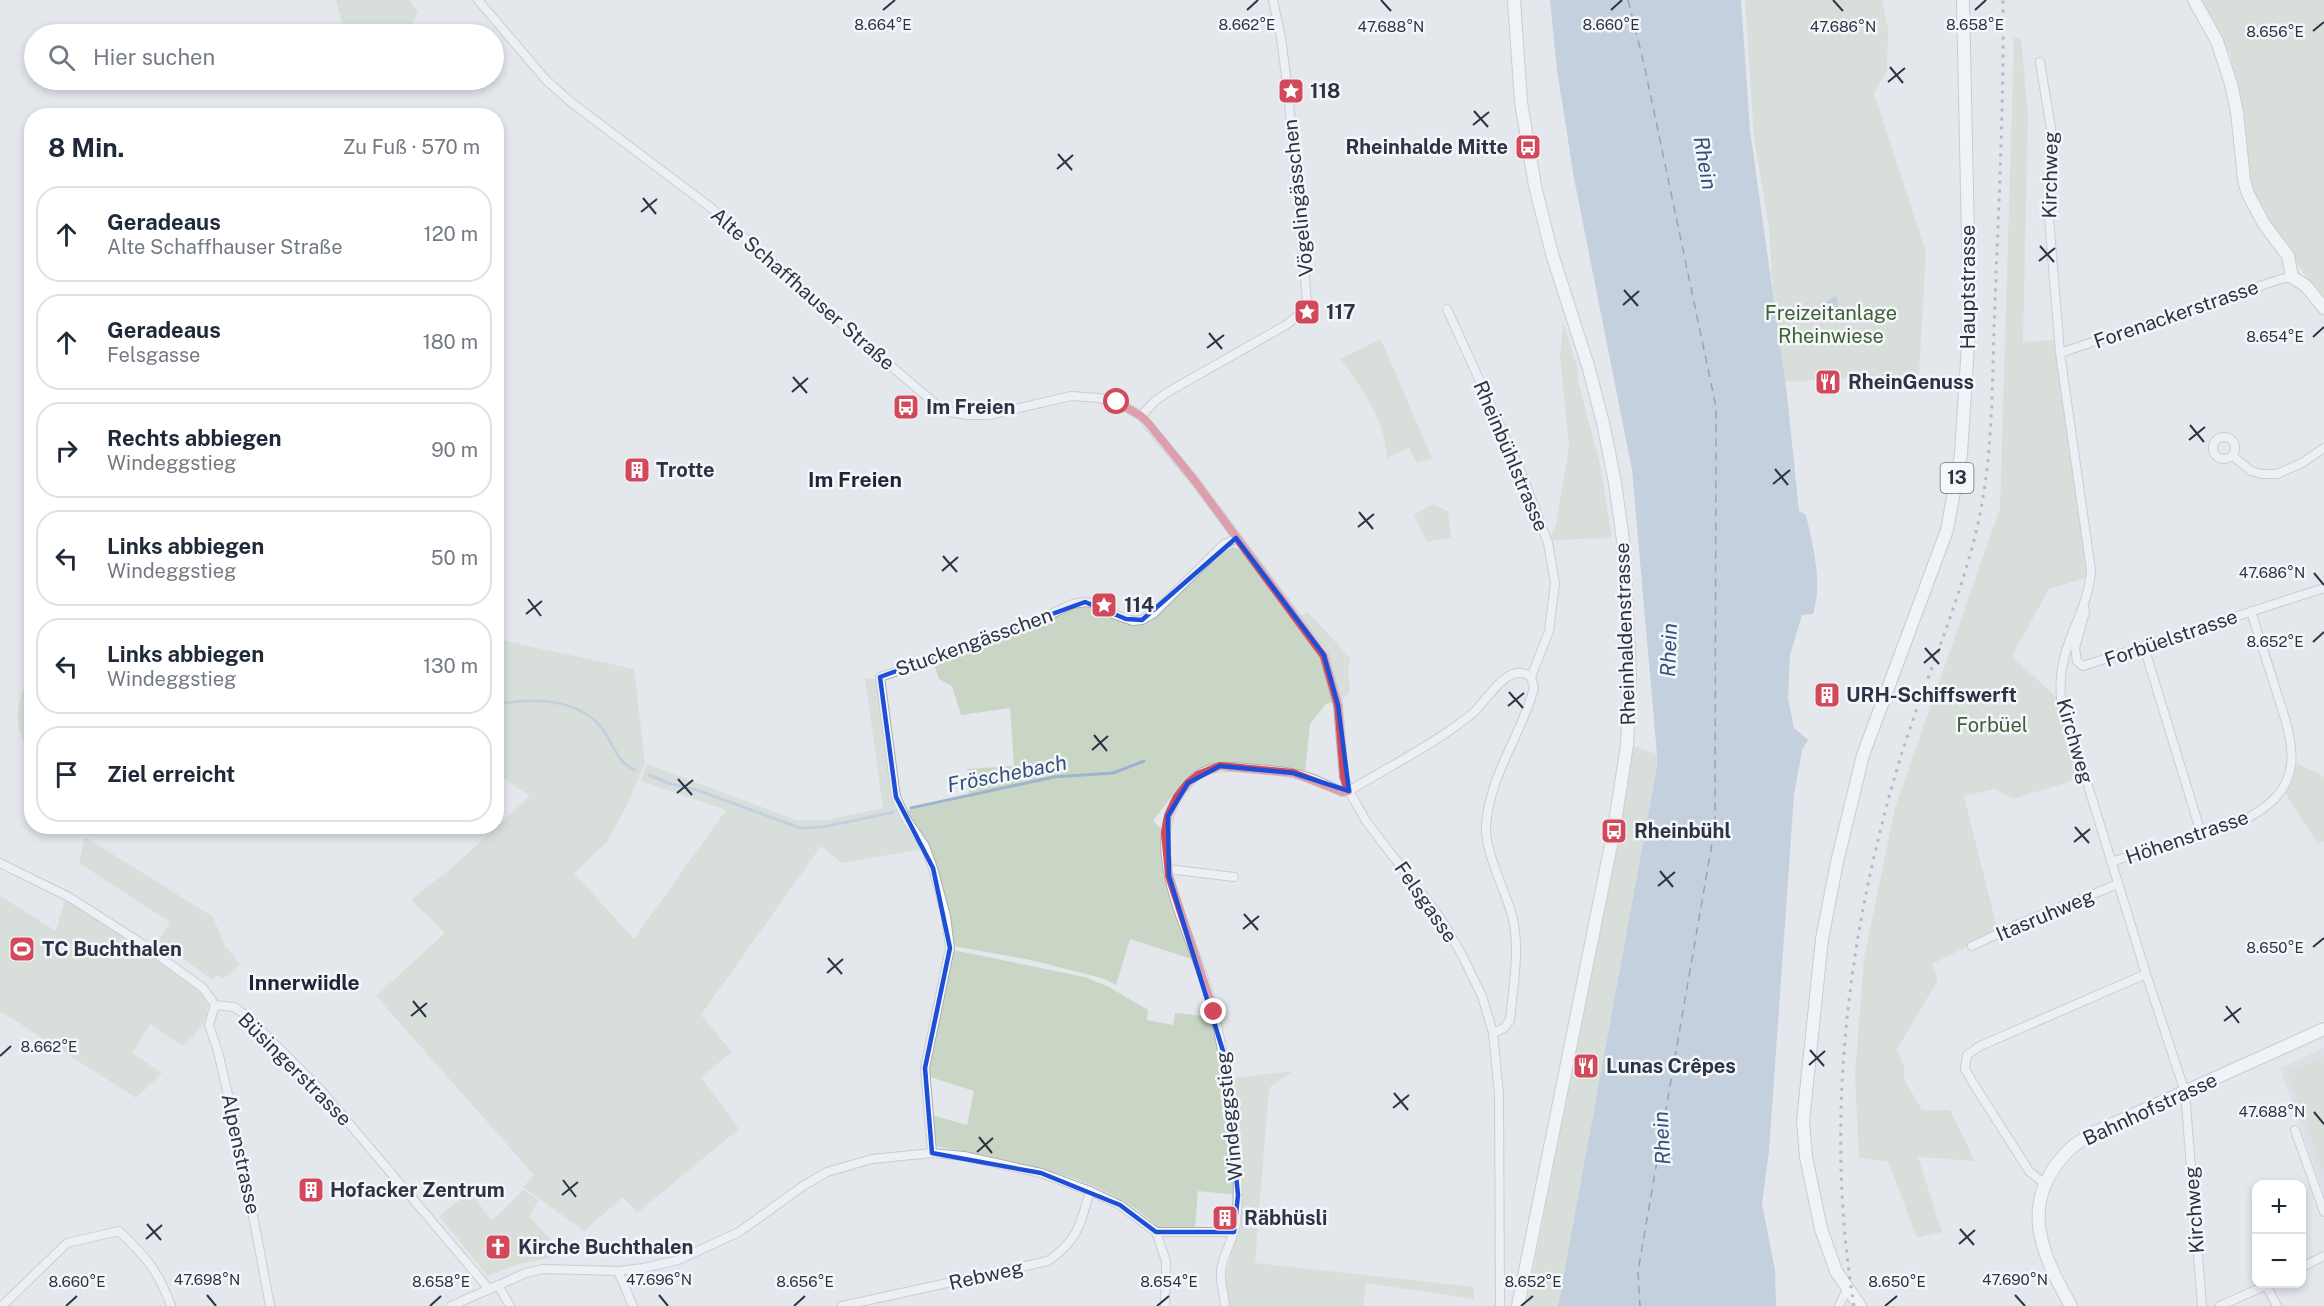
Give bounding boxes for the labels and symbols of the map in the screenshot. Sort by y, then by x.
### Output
text: 8.664°E [854,16,912,33]
text: 8.662°E [1219,16,1275,33]
text: 8.660°E [1583,16,1640,33]
text: 8.658°E [1946,16,2004,33]
text: 47.688°N [1358,18,1424,35]
text: 47.686°N [1810,18,1876,35]
text: 8.656°E [2246,23,2304,40]
place icon: 118 [1276,76,1306,106]
place label: 118 [1310,79,1341,103]
street label: Vögelingässchen [1278,118,1318,278]
street label: Kirchweg [2037,131,2063,219]
bus stop icon: Rheinhalde Mitte [1513,132,1543,162]
water label: Rhein [1689,134,1722,192]
place label: Rheinhalde Mitte [1345,135,1508,159]
street label: Alte Schaffhauser Straße [706,203,900,375]
street label: Hauptstrasse [1956,225,1980,349]
street label: Forenackerstrasse [2090,275,2262,353]
place icon: 117 [1292,297,1322,327]
place label: 117 [1326,300,1356,324]
park label: Freizeitanlage Rheinwiese [1765,301,1897,348]
text: 8.654°E [2246,328,2304,345]
restaurant icon: RheinGenuss [1813,367,1843,397]
place label: RheinGenuss [1848,370,1974,394]
street label: Rheinbühlstrasse [1468,377,1554,535]
route start [1103,388,1129,414]
bus stop icon: Im Freien [891,392,921,422]
place label: Im Freien [926,395,1015,419]
building icon: Trotte [622,455,652,485]
place label: Trotte [656,458,715,482]
road number: 13 [1940,463,1974,493]
district label: Im Freien [808,467,902,492]
street label: Rheinhaldenstrasse [1610,542,1640,726]
text: 47.686°N [2239,564,2305,581]
place icon: 114 [1089,590,1119,620]
place label: 114 [1124,593,1154,617]
street label: Stuckengässchen [892,602,1056,682]
street label: Forbüelstrasse [2101,604,2241,672]
water label: Rhein [1655,623,1682,677]
text: 8.652°E [2246,633,2304,650]
building icon: URH-Schiffswerft [1812,680,1842,710]
place label: URH-Schiffswerft [1846,683,2017,707]
street label: Kirchweg [2051,696,2099,786]
park label: Forbüel [1956,713,2028,737]
water label: Fröschebach [945,750,1069,797]
street label: Höhenstrasse [2122,805,2252,869]
bus stop icon: Rheinbühl [1599,816,1629,846]
place label: Rheinbühl [1634,819,1731,843]
street label: Felsgasse [1389,857,1463,947]
street label: Itasruhweg [1992,884,2098,946]
sports icon: TC Buchthalen [7,934,37,964]
place label: TC Buchthalen [42,937,182,961]
text: 8.650°E [2246,939,2304,956]
district label: Innerwiidle [248,970,360,995]
route end [1200,998,1226,1024]
street label: Büsingerstrasse [233,1007,357,1131]
text: 8.662°E [21,1038,77,1055]
street label: Windeggstieg [1210,1050,1248,1182]
restaurant icon: Lunas Crêpes [1571,1051,1601,1081]
place label: Lunas Crêpes [1606,1054,1736,1078]
street label: Bahnhofstrasse [2079,1067,2221,1151]
street label: Alpenstrasse [217,1092,265,1216]
text: 47.688°N [2239,1103,2305,1120]
water label: Rhein [1648,1111,1675,1166]
street label: Kirchweg [2179,1166,2209,1254]
building icon: Hofacker Zentrum [296,1175,326,1205]
place label: Hofacker Zentrum [330,1178,505,1202]
building icon: Räbhüsli [1210,1203,1240,1233]
place label: Räbhüsli [1244,1206,1327,1230]
church icon: Kirche Buchthalen [483,1232,513,1262]
place label: Kirche Buchthalen [518,1235,693,1259]
street label: Rebweg [947,1255,1025,1295]
text: 47.698°N [174,1271,240,1288]
text: 47.696°N [626,1271,692,1288]
text: 47.690°N [1982,1271,2048,1288]
text: 8.660°E [49,1273,106,1290]
text: 8.658°E [412,1273,470,1290]
text: 8.656°E [776,1273,834,1290]
text: 8.654°E [1140,1273,1198,1290]
text: 8.652°E [1504,1273,1562,1290]
text: 8.650°E [1868,1273,1926,1290]

